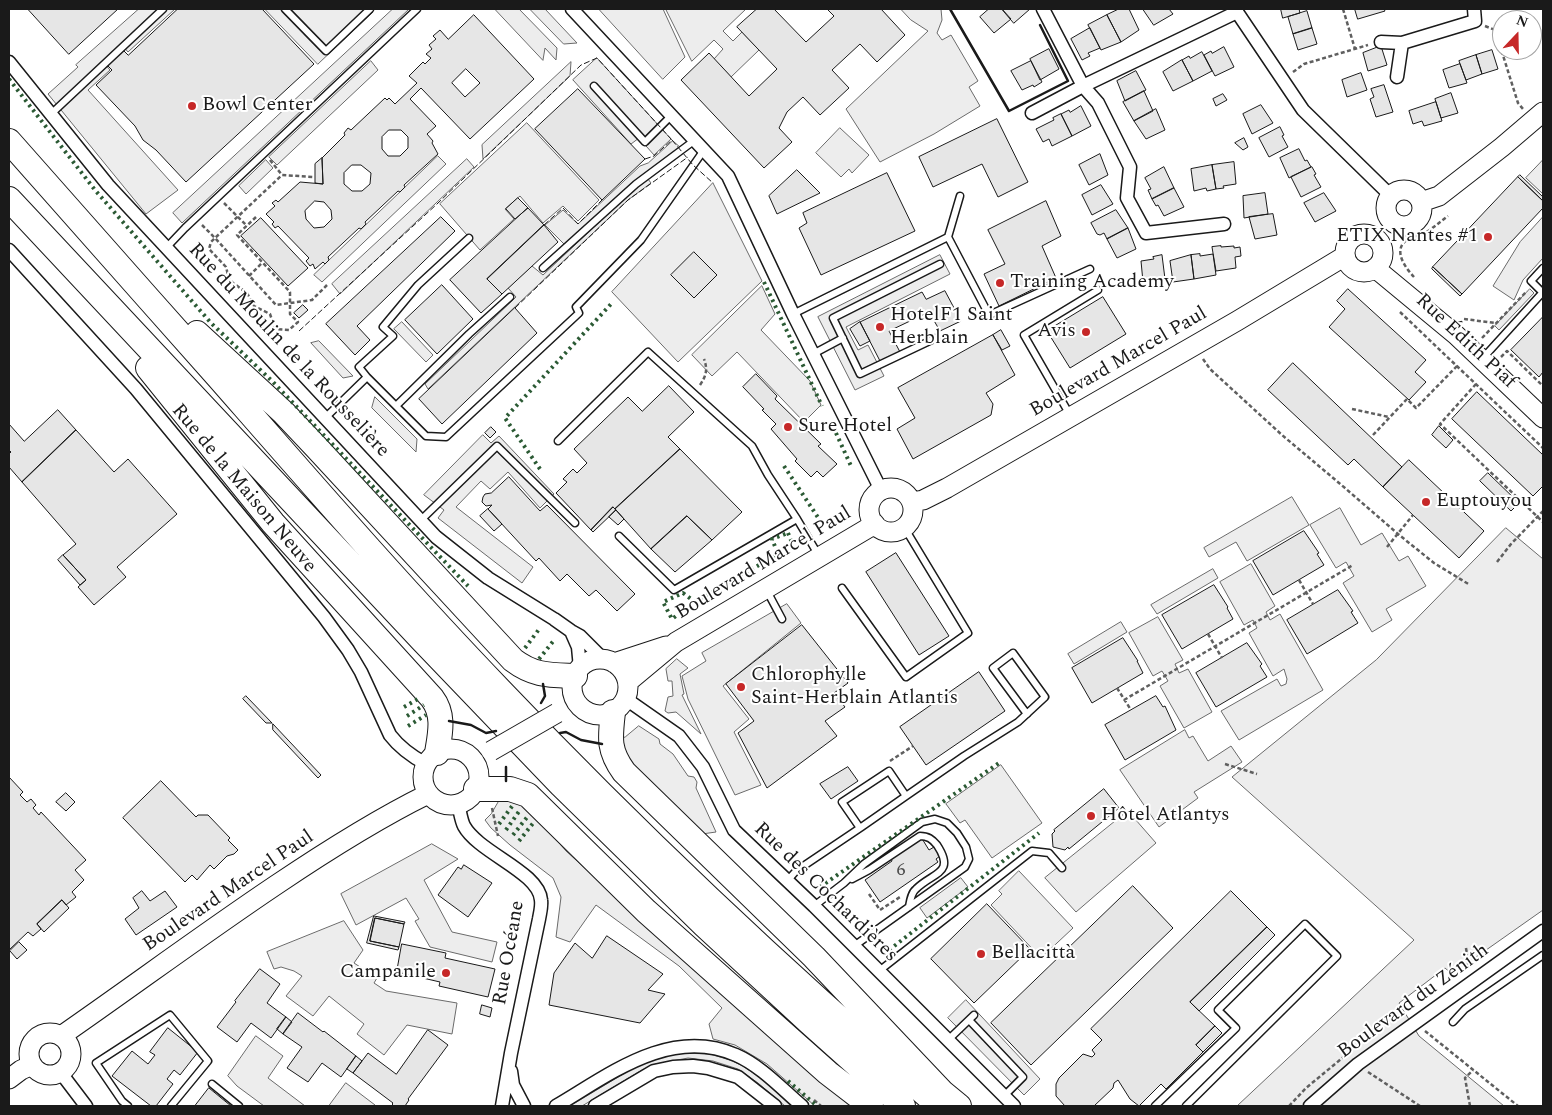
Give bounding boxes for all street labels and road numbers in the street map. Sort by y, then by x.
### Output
street label: Rue du Moulin de la Rousselière [182,239,394,463]
street label: Rue Édith Piaf [1410,289,1520,395]
street label: Boulevard Marcel Paul [1026,302,1212,424]
street label: Rue de la Maison Neuve [165,400,321,578]
street label: Boulevard Marcel Paul [672,502,856,626]
street label: Rue des Cochardières [748,818,902,968]
street label: Boulevard Marcel Paul [139,826,319,958]
street label: Rue Océane [489,899,531,1007]
street label: Boulevard du Zénith [1334,939,1494,1065]

